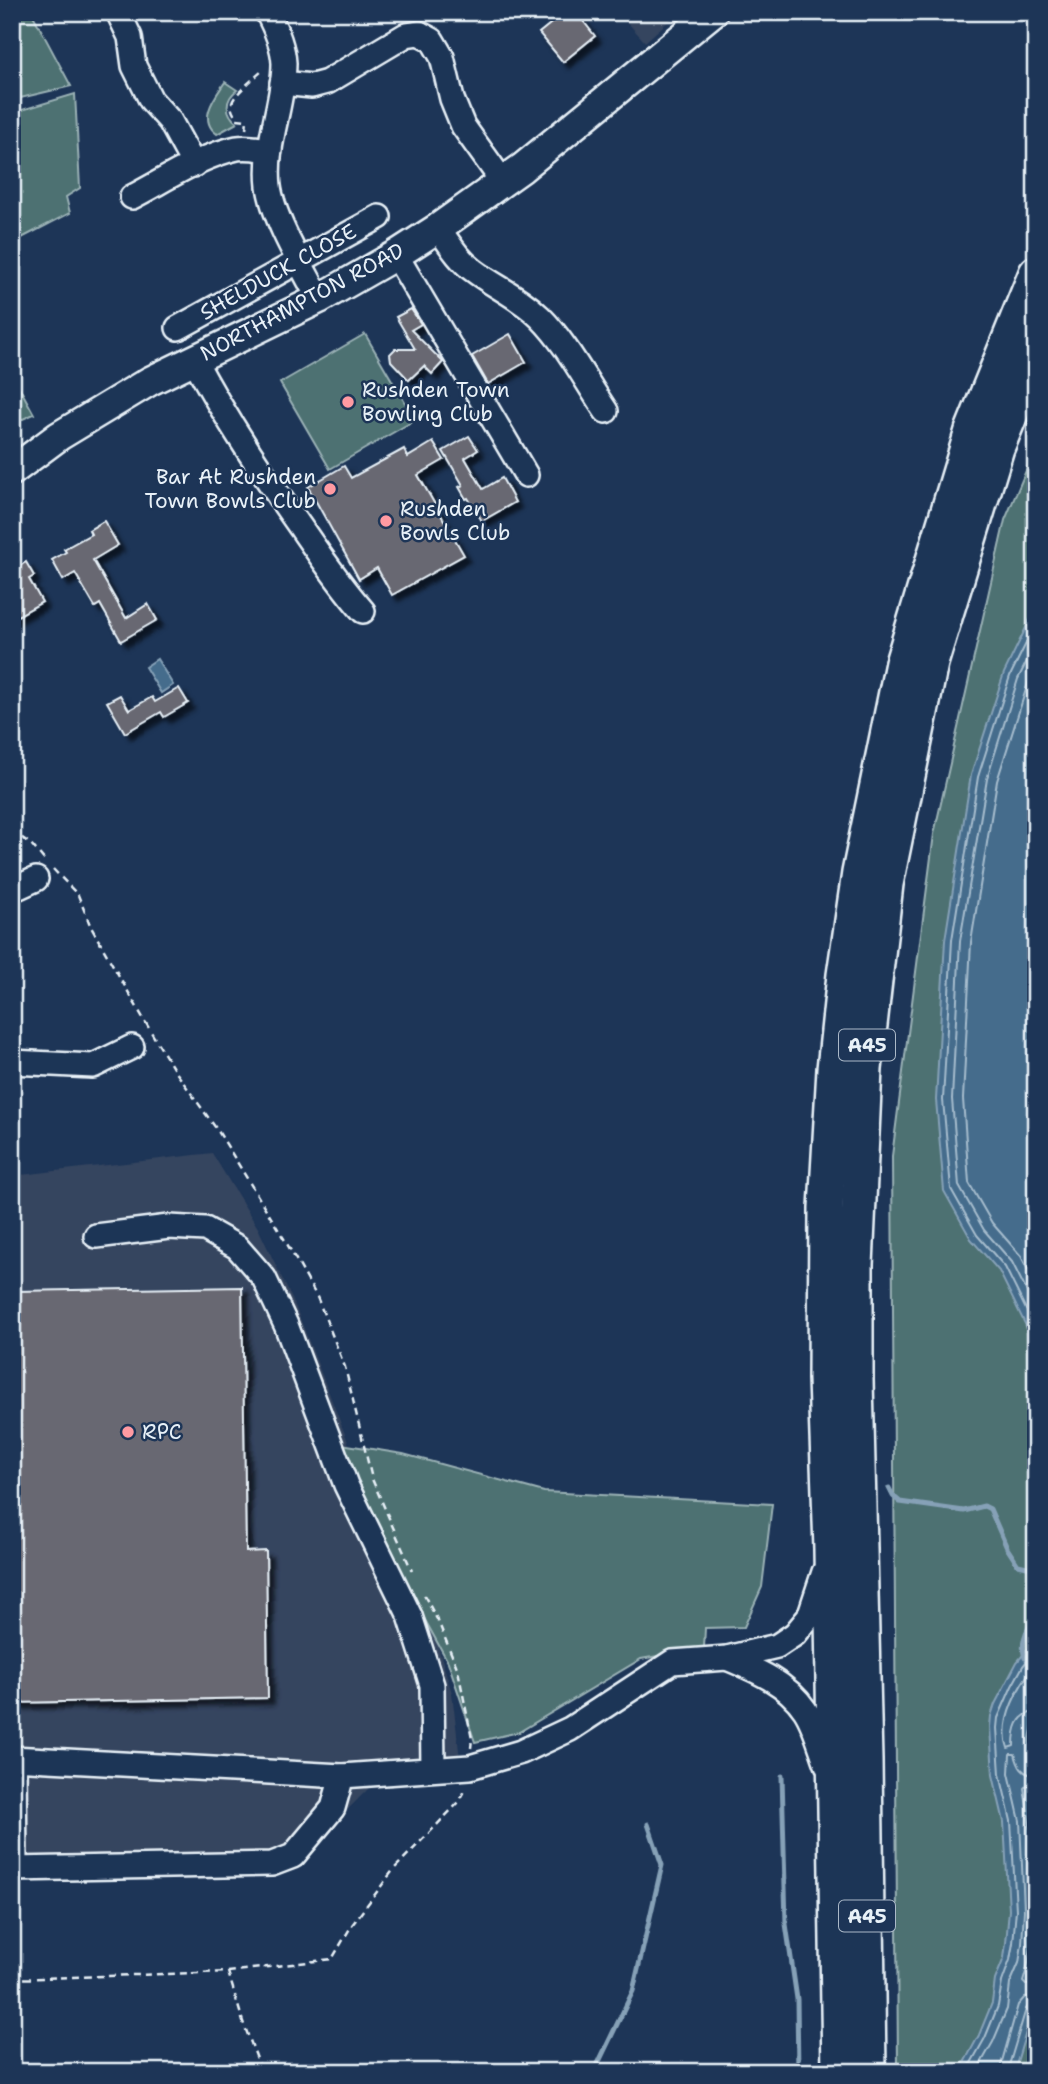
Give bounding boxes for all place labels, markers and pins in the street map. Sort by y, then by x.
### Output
place label: Rushden Town Bowling Club [362,376,510,428]
marker: Rushden Town Bowling Club [340,394,356,410]
place label: Bar At Rushden Town Bowls Club [145,463,316,515]
marker: Bar At Rushden Town Bowls Club [322,481,338,497]
place label: Rushden Bowls Club [400,495,510,547]
marker: Rushden Bowls Club [378,513,394,529]
place label: RPC [142,1418,182,1446]
marker: RPC [120,1424,136,1440]

